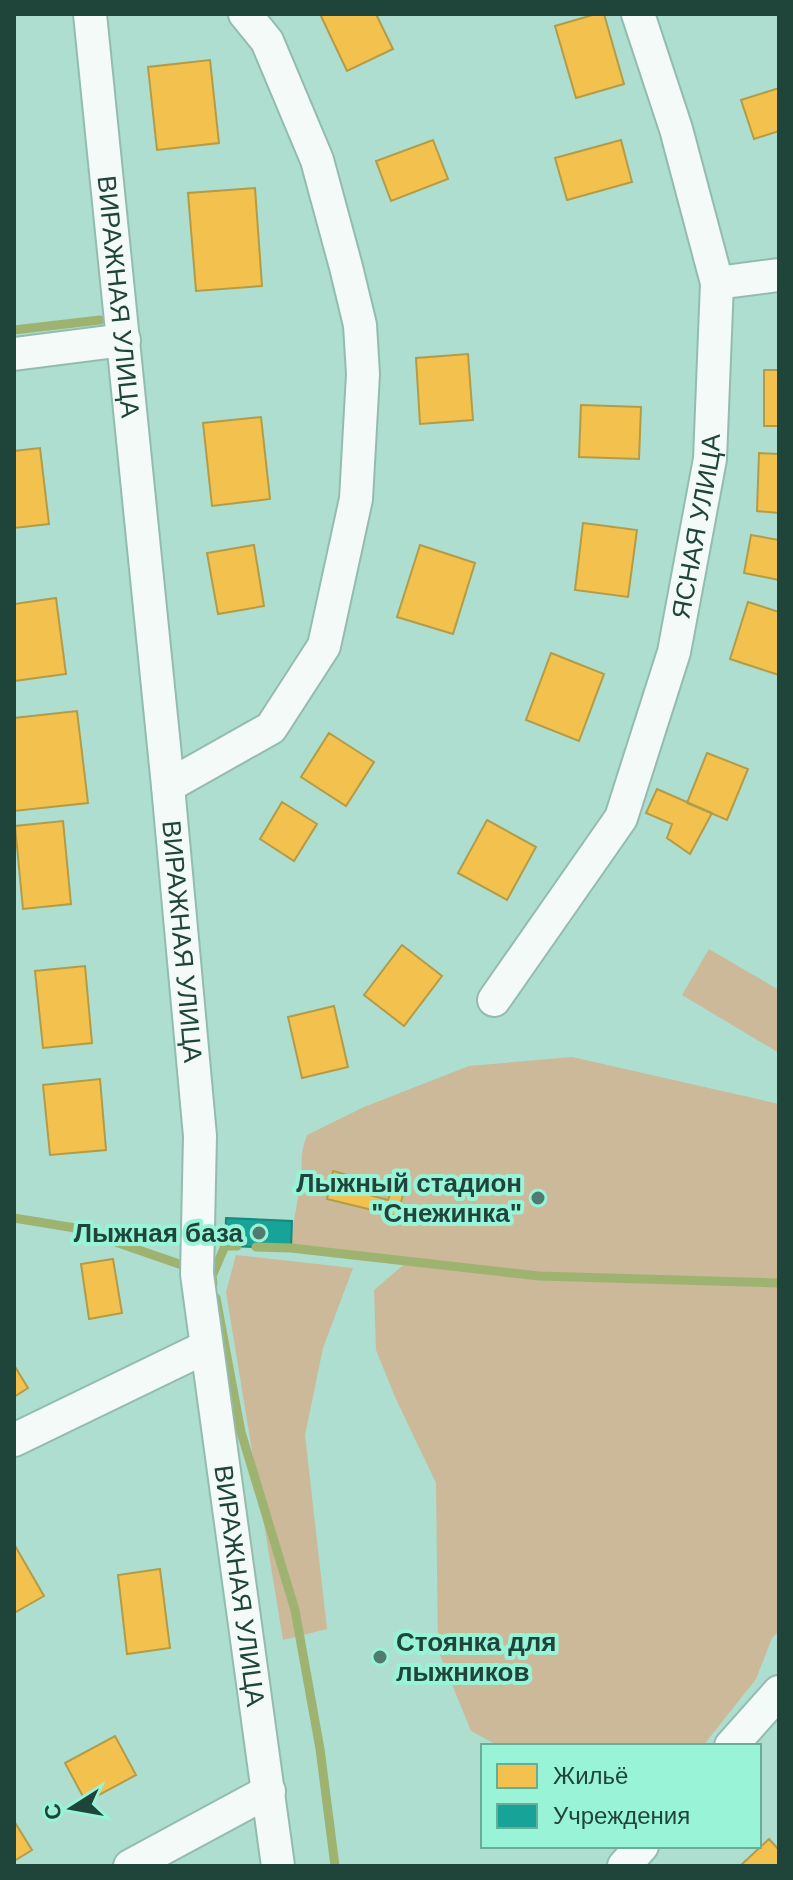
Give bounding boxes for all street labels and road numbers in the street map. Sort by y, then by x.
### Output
street label: ВИРАЖНАЯ УЛИЦА [91,174,146,420]
street label: ЯСНАЯ УЛИЦА [665,432,726,621]
street label: ВИРАЖНАЯ УЛИЦА [156,819,208,1064]
street label: ВИРАЖНАЯ УЛИЦА [208,1463,271,1709]

